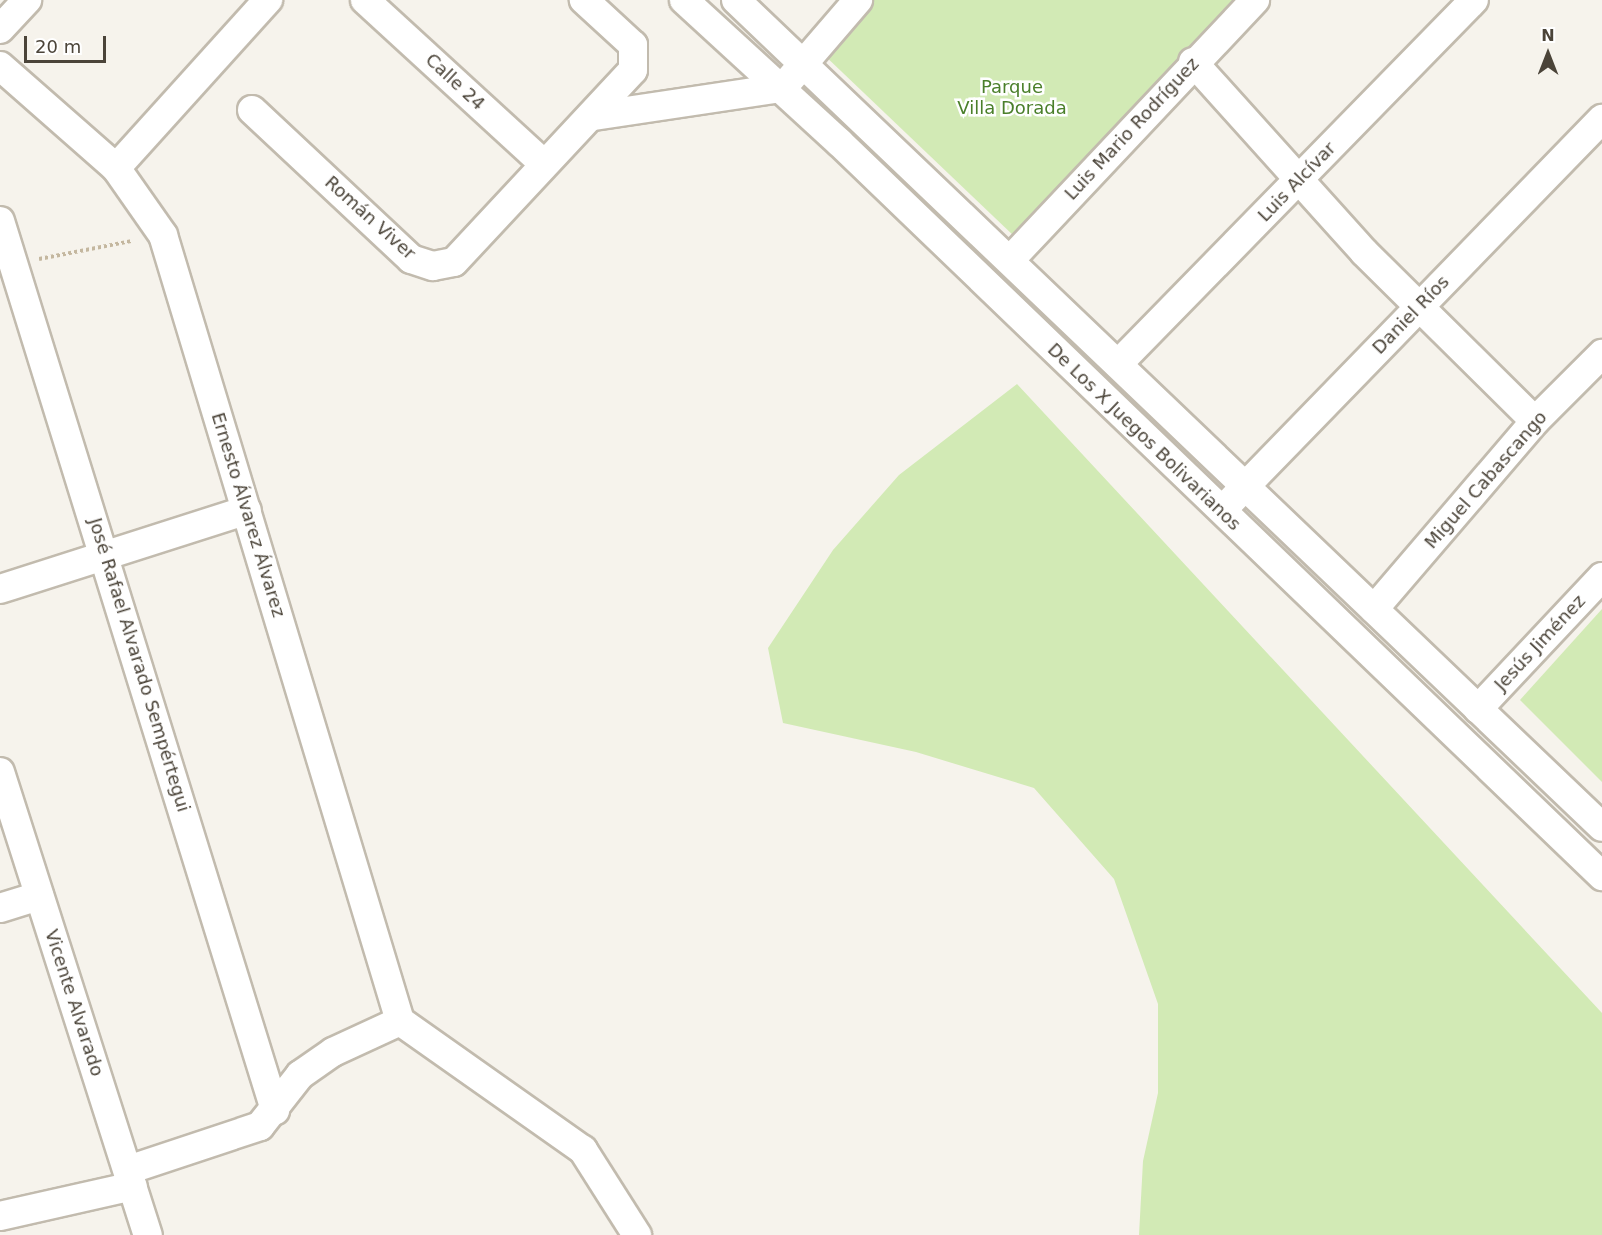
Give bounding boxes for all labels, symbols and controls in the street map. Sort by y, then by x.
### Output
scale bar [27,24,110,62]
north arrow [1518,24,1578,84]
text: N [1541,26,1555,45]
text: 20 m [35,36,81,57]
street label: Calle 24 [421,49,489,115]
street label: Luis Mario Rodríguez [1060,53,1204,205]
park label: Parque Villa Dorada [957,77,1067,119]
street label: Luis Alcívar [1254,138,1340,226]
street label: Román Viver [320,172,420,264]
street label: Daniel Ríos [1368,271,1454,359]
street label: De Los X Juegos Bolivarianos [1043,339,1245,535]
street label: Miguel Cabascango [1420,407,1552,553]
street label: Ernesto Álvarez Álvarez [207,410,289,620]
street label: José Rafael Alvarado Sempértegui [84,515,194,815]
street label: Jesús Jiménez [1490,591,1590,695]
street label: Vicente Alvarado [40,927,108,1079]

